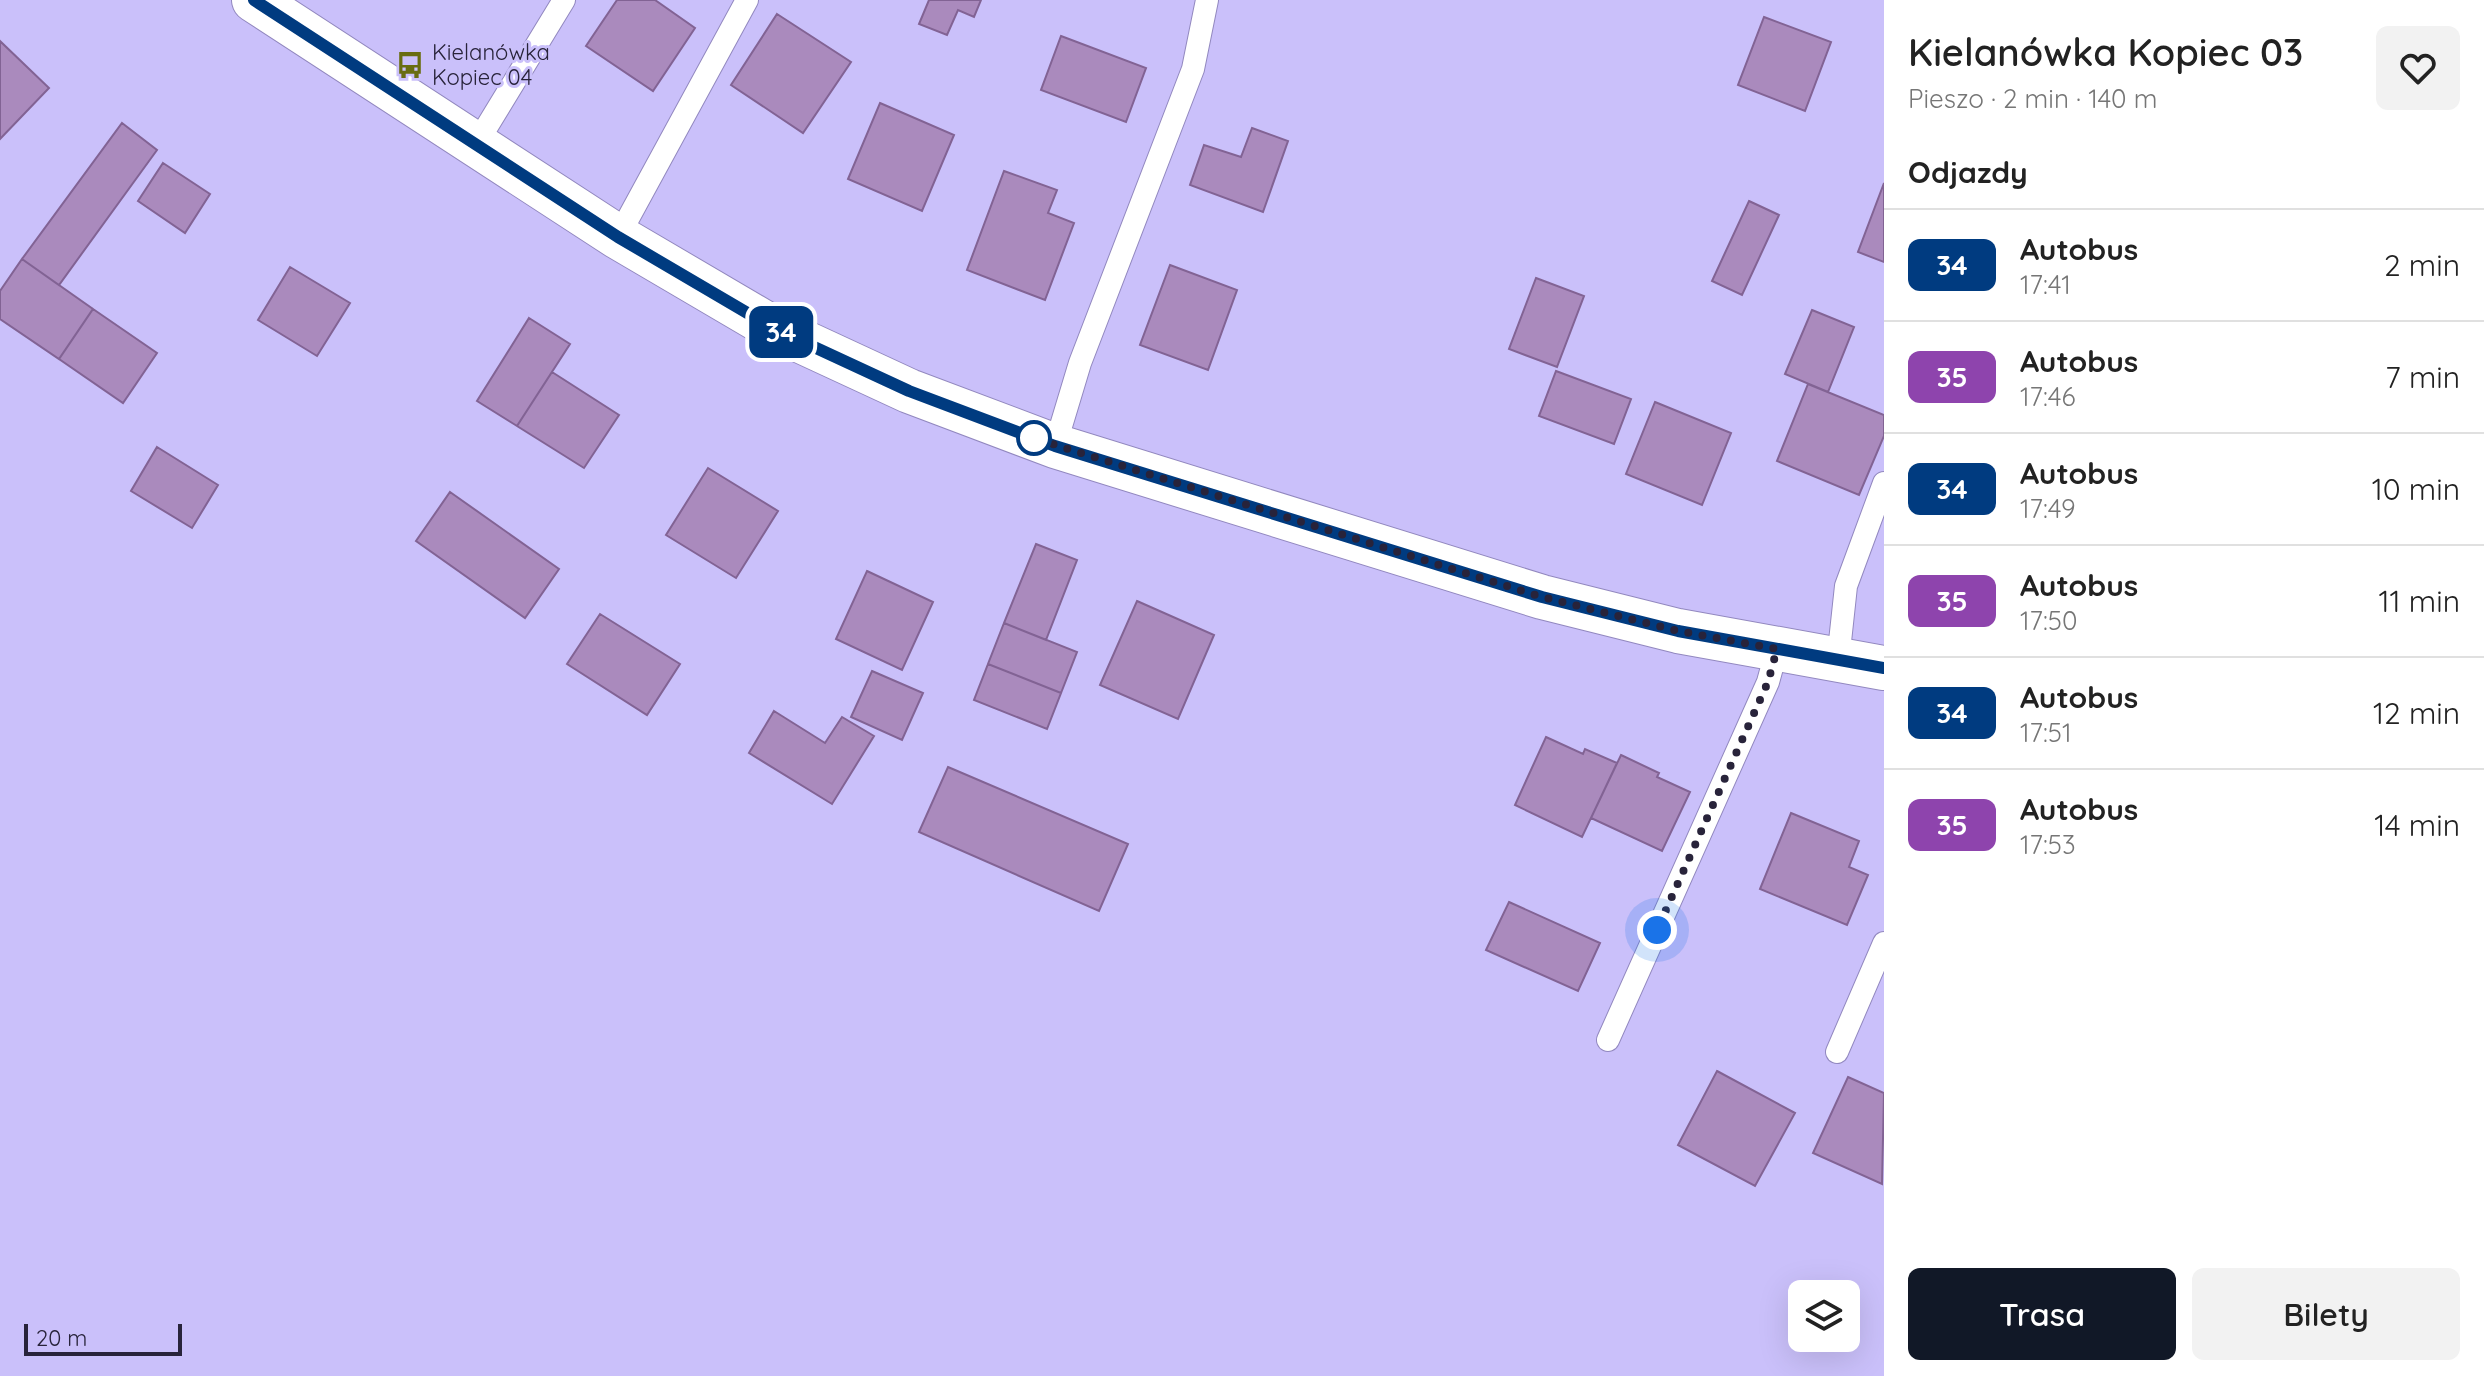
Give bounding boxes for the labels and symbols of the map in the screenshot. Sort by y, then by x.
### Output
place label: Kielanówka Kopiec 04 [432,38,550,91]
bus stop icon: Kielanówka Kopiec 04 [395,50,425,80]
line badge: 34 [745,306,817,358]
unlabelled marker [1017,421,1051,455]
your location [1637,910,1677,950]
scale bar [24,1320,182,1356]

